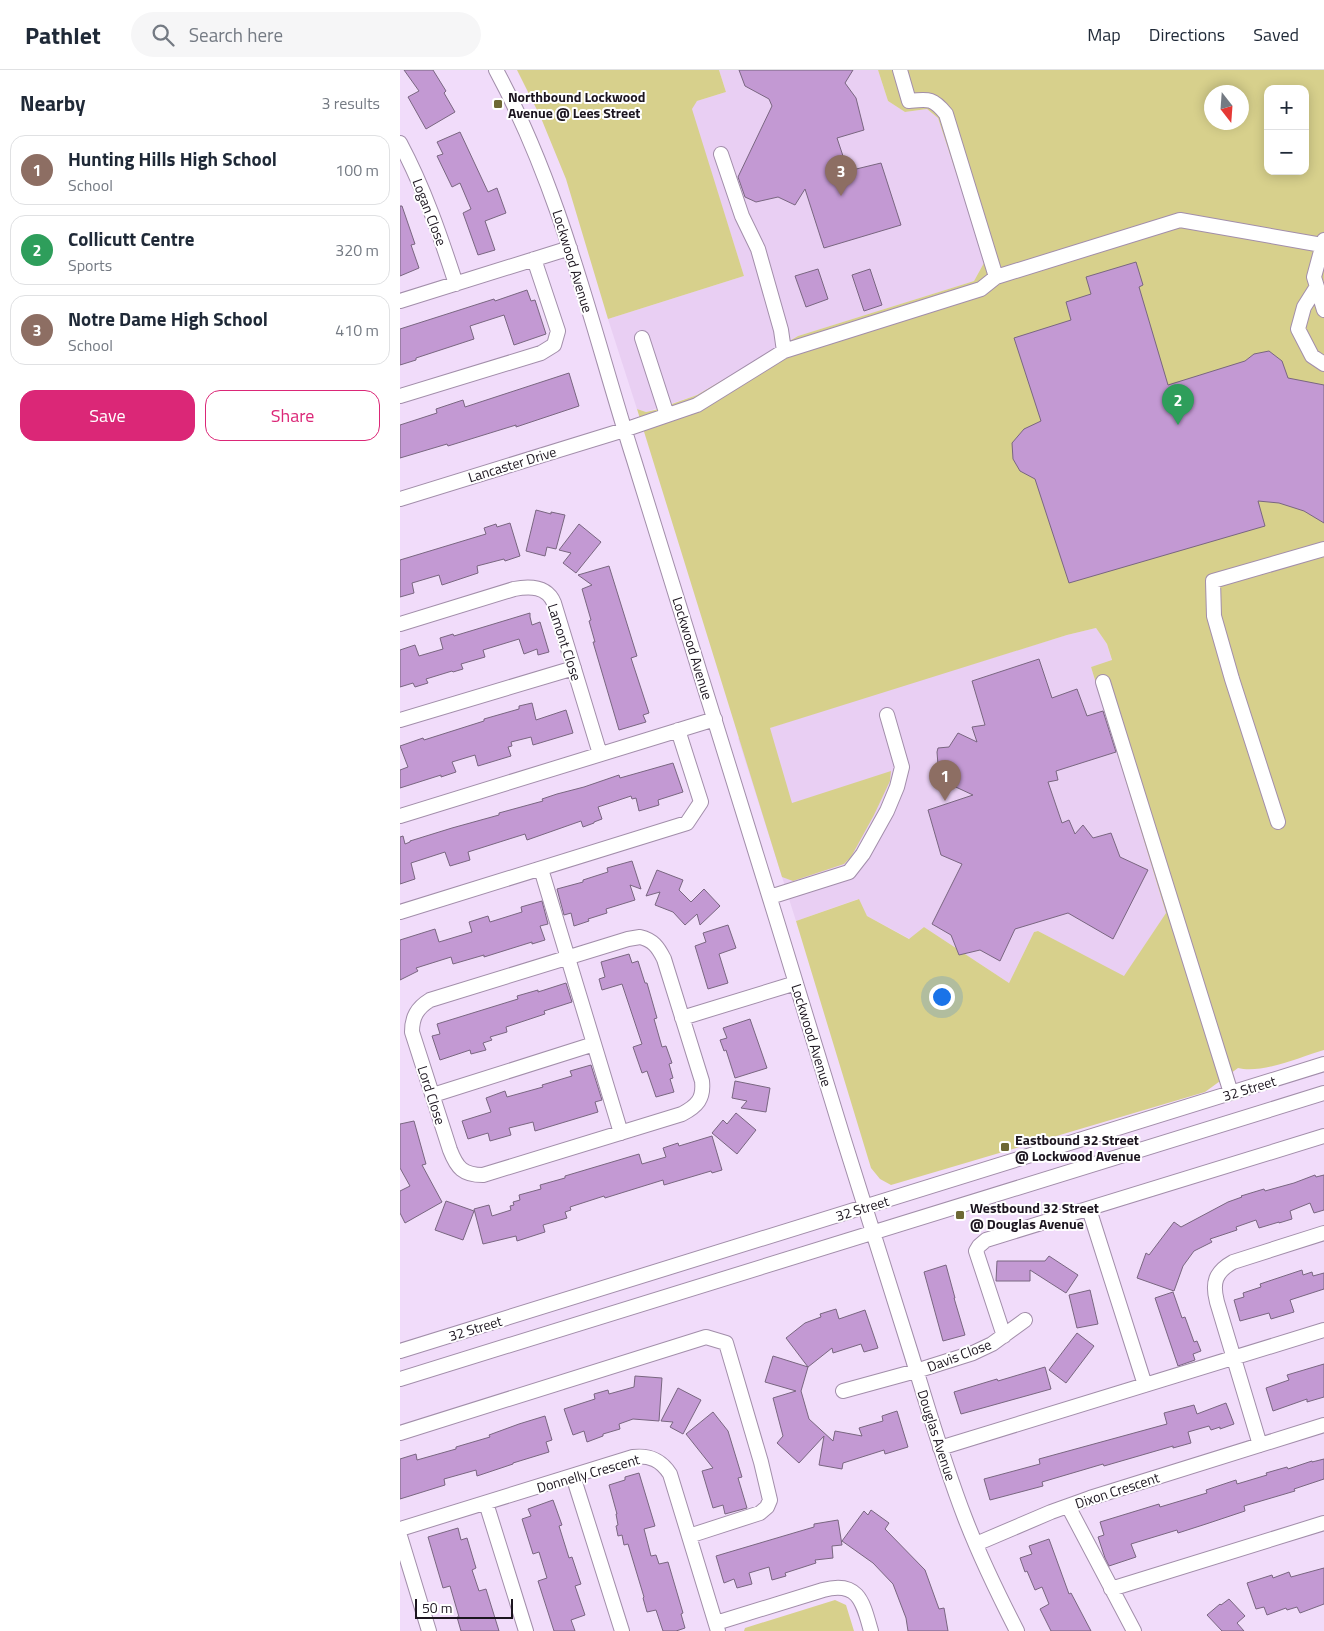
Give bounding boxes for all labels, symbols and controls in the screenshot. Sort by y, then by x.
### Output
search box [131,12,481,57]
text: Pathlet [25,17,101,53]
text: Search here [189,20,283,49]
icon: search [149,21,177,49]
text: Map [1087,21,1121,48]
text: Directions [1149,21,1225,48]
text: Saved [1253,21,1299,48]
north arrow [1204,85,1249,130]
map controls [1264,85,1309,175]
button: + [1264,85,1309,130]
place label: Northbound Lockwood Avenue @ Lees Street [508,86,645,123]
text: Nearby [20,87,85,119]
text: 3 results [321,91,380,115]
marker: Northbound Lockwood Avenue @ Lees Street [492,98,504,110]
button: − [1264,130,1309,175]
text: Hunting Hills High School [68,144,277,173]
pin: 3 [825,155,857,196]
text: 1 [33,158,41,182]
text: 100 m [335,158,379,182]
text: School [68,173,113,197]
street label: Logan Close [408,175,452,249]
street label: Lockwood Avenue [547,207,599,315]
text: Collicutt Centre [68,224,194,253]
text: 2 [33,238,41,262]
text: 320 m [335,238,379,262]
text: Sports [68,253,112,277]
text: Notre Dame High School [68,304,268,333]
text: 3 [33,318,41,342]
text: 410 m [335,318,379,342]
text: School [68,333,113,357]
pin: 2 [1162,384,1194,425]
button: Save [20,390,195,441]
button: Share [205,390,380,441]
street label: Lancaster Drive [465,441,559,487]
street label: Lockwood Avenue [667,594,719,702]
street label: Lamont Close [543,601,587,683]
pin: 1 [929,760,961,801]
street label: Lockwood Avenue [786,981,838,1089]
your location [929,984,955,1010]
street label: Lord Close [413,1063,451,1127]
street label: 32 Street [1220,1070,1278,1106]
place label: Eastbound 32 Street @ Lockwood Avenue [1015,1129,1141,1166]
marker: Eastbound 32 Street @ Lockwood Avenue [999,1141,1011,1153]
street label: 32 Street [833,1190,891,1226]
place label: Westbound 32 Street @ Douglas Avenue [970,1197,1099,1234]
marker: Westbound 32 Street @ Douglas Avenue [954,1209,966,1221]
street label: 32 Street [446,1310,504,1346]
street label: Davis Close [924,1333,994,1377]
street label: Douglas Avenue [912,1387,962,1483]
street label: Donnelly Crescent [534,1448,642,1498]
street label: Dixon Crescent [1072,1466,1162,1514]
scale bar [415,1596,512,1619]
text: 50 m [422,1597,452,1618]

